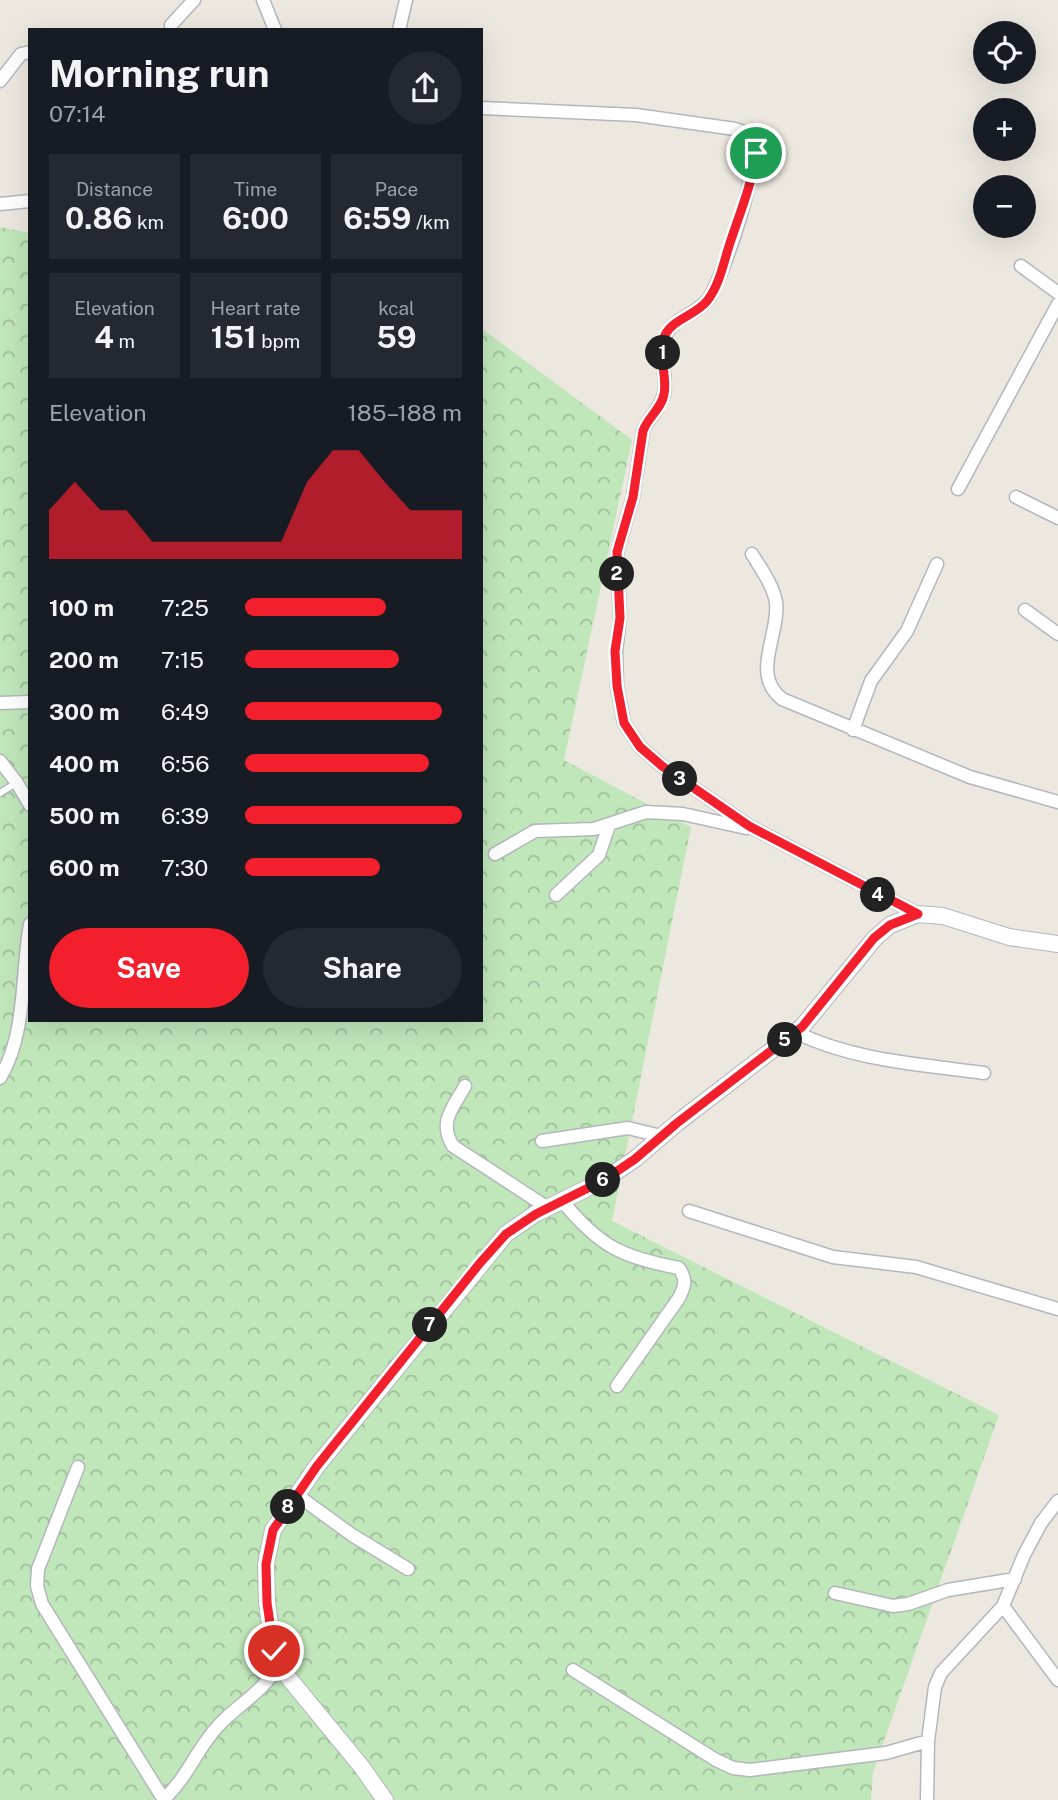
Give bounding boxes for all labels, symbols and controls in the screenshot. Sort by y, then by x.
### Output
map controls [973,21,1036,238]
button: locate [973,21,1036,84]
text: Morning run [49,51,270,96]
button: share [388,51,462,125]
button: + [973,98,1036,161]
text: 07:14 [49,100,105,127]
pin [726,123,786,183]
icon: arrive [737,134,775,172]
button: − [973,175,1036,238]
text: Distance [76,178,153,200]
text: Time [234,178,277,200]
text: Pace [375,178,418,200]
text: 0.86 [65,200,132,236]
text: 6:00 [222,200,289,236]
text: 6:59 [343,200,411,236]
text: km [132,211,164,233]
text: /km [411,211,450,233]
text: Elevation [74,297,155,319]
text: Heart rate [211,297,300,319]
text: kcal [378,297,415,319]
text: 4 [94,319,114,355]
text: 151 [211,319,257,355]
text: 59 [376,319,417,355]
text: m [114,330,135,352]
text: bpm [257,330,300,352]
pin: 1 [646,336,680,370]
text: 1 [658,341,667,363]
text: Elevation [49,399,147,426]
text: 185–188 m [348,399,462,426]
pin: 2 [600,556,634,592]
text: 2 [610,562,623,584]
text: 100 m [49,594,114,621]
text: 7:25 [161,594,209,621]
text: 200 m [49,646,119,673]
text: 7:15 [161,646,204,673]
text: 300 m [49,698,120,725]
text: 6:49 [161,698,209,725]
text: 400 m [49,750,119,777]
text: 6:56 [161,750,210,777]
pin: 3 [662,762,698,796]
text: 3 [673,767,686,789]
text: 500 m [49,802,120,829]
text: 6:39 [161,802,209,829]
text: 600 m [49,854,119,881]
text: 7:30 [161,854,208,881]
pin: 4 [860,878,896,912]
text: 4 [871,883,884,905]
button: Save [49,928,249,1008]
button: Share [263,928,462,1008]
pin: 5 [768,1023,802,1058]
text: 5 [778,1028,791,1050]
pin: 6 [586,1162,620,1198]
text: 6 [596,1168,609,1190]
pin: 7 [412,1308,448,1342]
text: 7 [424,1313,435,1335]
pin: 8 [270,1490,306,1524]
text: 8 [281,1495,294,1517]
pin [244,1621,304,1681]
icon: check [255,1632,293,1670]

